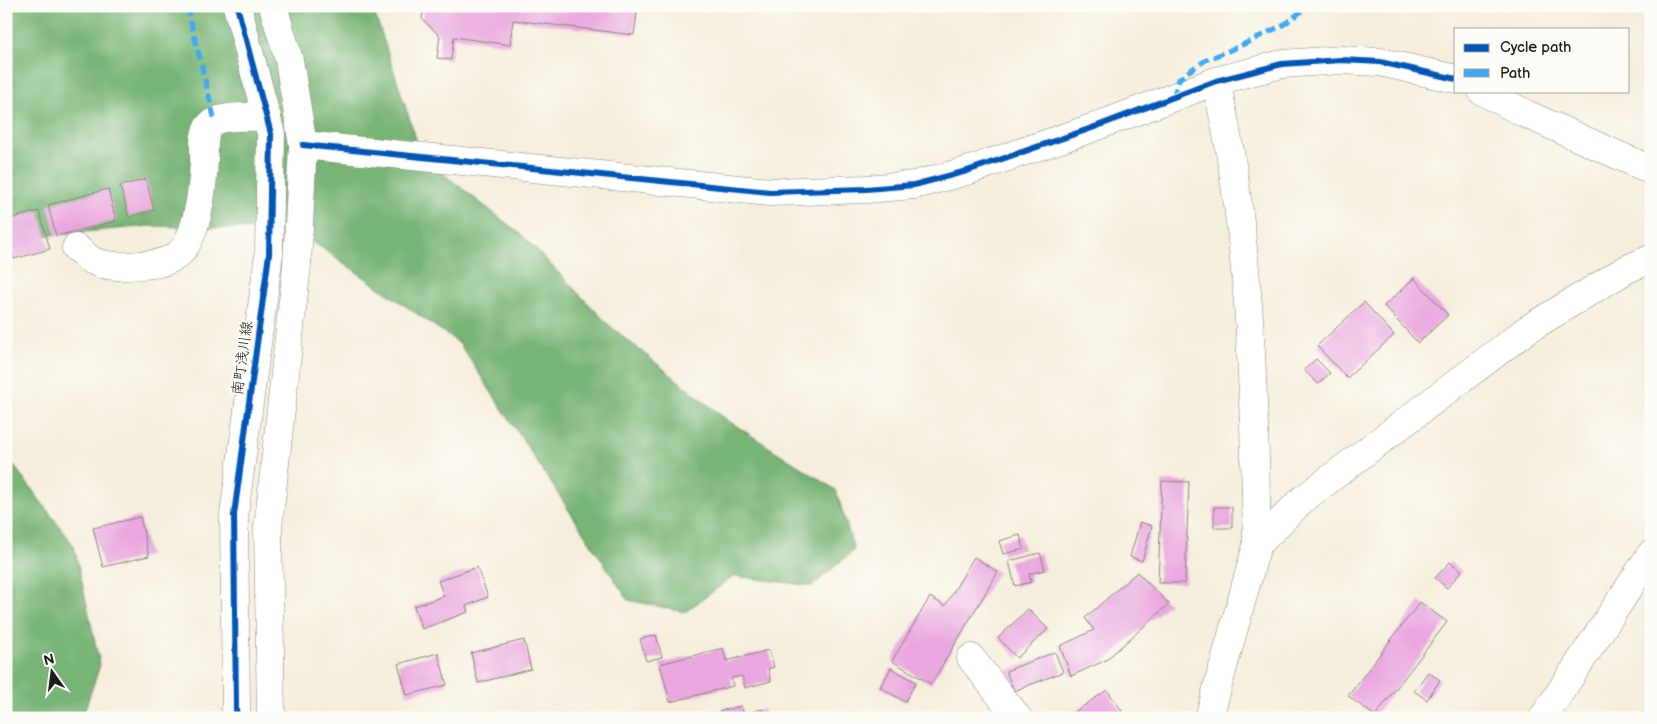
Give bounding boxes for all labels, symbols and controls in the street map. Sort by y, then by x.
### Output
legend [1454,28,1630,92]
text: Cycle path [1500,38,1571,57]
text: Path [1500,64,1530,83]
street label: 南町浅川線 [228,320,257,397]
north arrow [28,646,78,696]
text: N [42,650,56,669]

